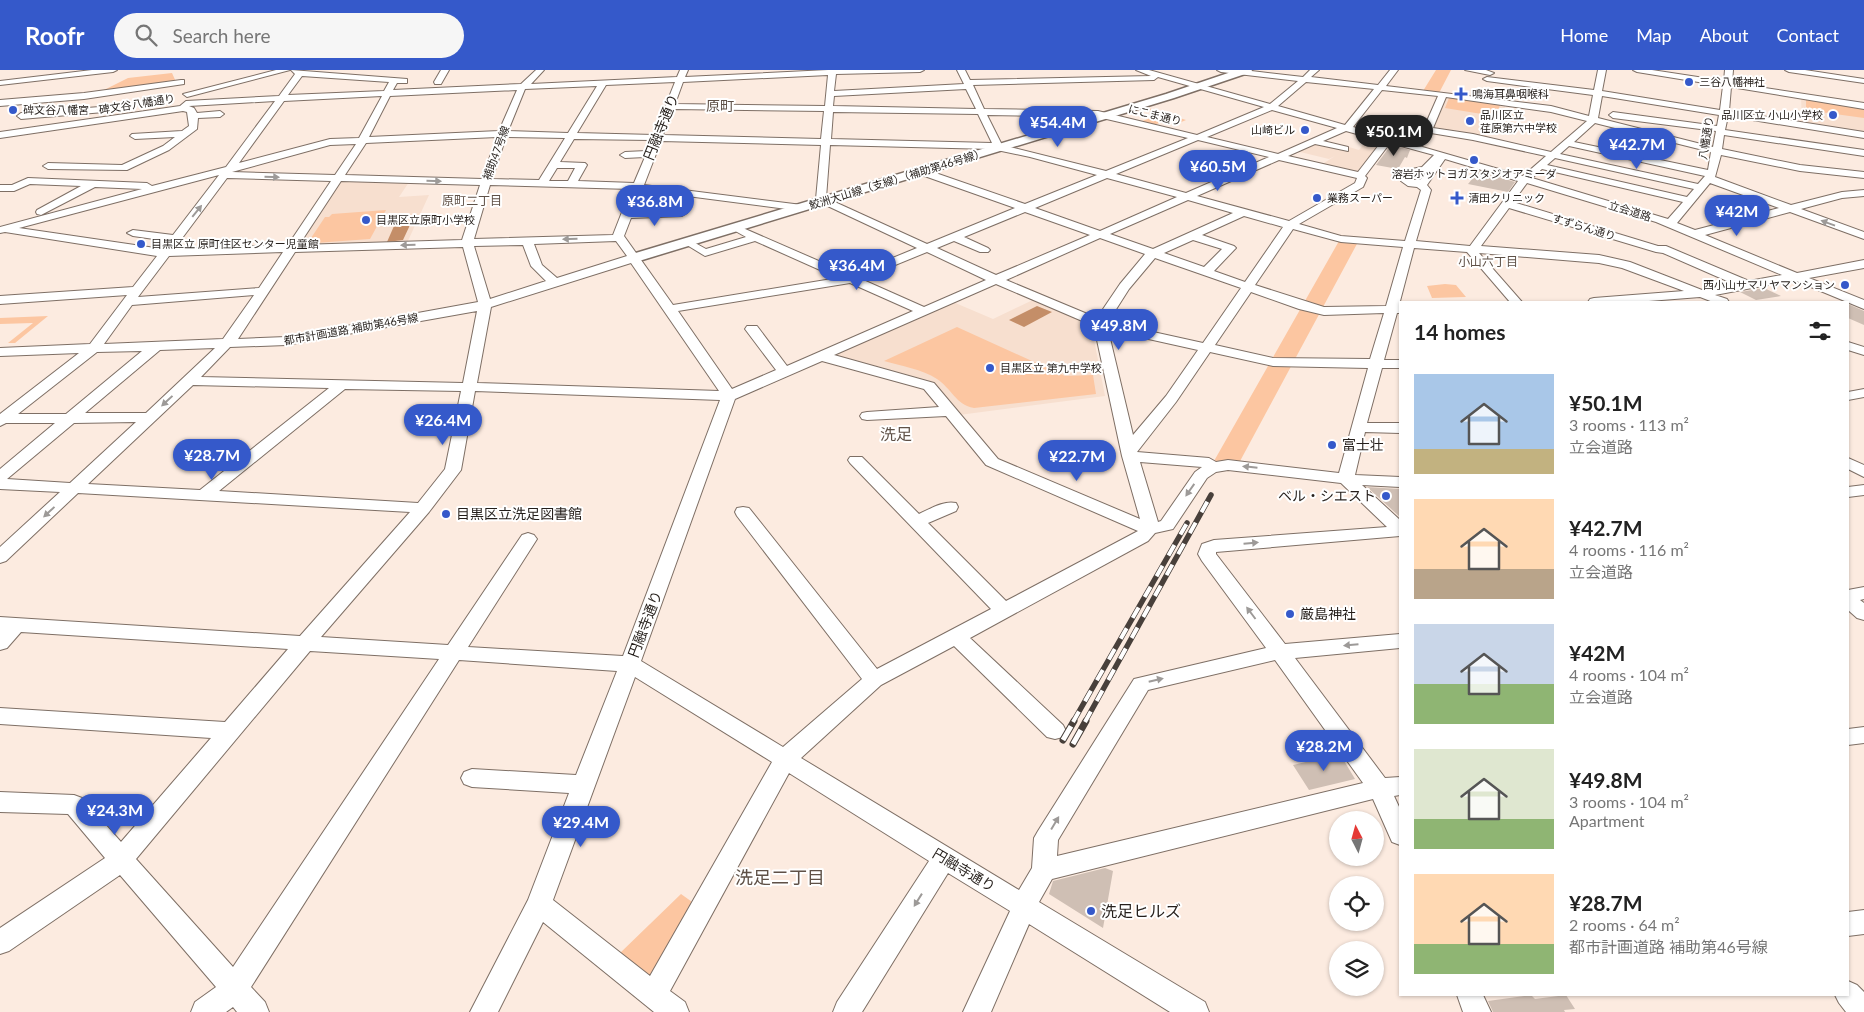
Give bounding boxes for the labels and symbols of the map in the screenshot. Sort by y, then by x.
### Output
place label: 三谷八幡神社 [1699,75,1765,88]
marker: 三谷八幡神社 [1683,76,1695,88]
marker: 鳴海耳鼻咽喉科 [1454,87,1468,101]
place label: 鳴海耳鼻咽喉科 [1472,87,1549,100]
street label: 碑文谷八幡通り [98,91,176,116]
street label: 円融寺通り [640,91,682,162]
district label: 原町 [706,97,734,114]
street label: にこま通り [1127,102,1183,127]
place label: 碑文谷八幡宮 [23,103,89,116]
marker: 碑文谷八幡宮 [7,104,19,116]
pin: ¥54.4M [1017,106,1099,148]
place label: 品川区立 荏原第六中学校 [1480,108,1557,134]
place label: 品川区立 小山小学校 [1721,108,1823,121]
marker: 品川区立 小山小学校 [1827,109,1839,121]
pin: ¥50.1M [1353,114,1435,157]
marker: 品川区立 荏原第六中学校 [1464,115,1476,127]
street label: 八幡通り [1696,115,1715,161]
place label: 山崎ビル [1251,123,1295,136]
street label: 補助47号線 [480,124,511,182]
marker: 山崎ビル [1299,124,1311,136]
pin: ¥42.7M [1596,128,1678,170]
street label: 鮫洲大山線（支線）（補助第46号線） [807,146,986,212]
pin: ¥60.5M [1177,150,1259,192]
marker: 溶岩ホットヨガスタジオアミーダ [1468,154,1480,166]
place label: 溶岩ホットヨガスタジオアミーダ [1392,167,1556,180]
one-way arrow [264,173,280,181]
one-way arrow [426,177,442,185]
pin: ¥36.8M [614,184,696,227]
place label: 業務スーパー [1327,191,1393,204]
marker: 清田クリニック [1450,191,1464,205]
place label: 清田クリニック [1468,191,1545,204]
marker: 業務スーパー [1311,192,1323,204]
district label: 原町二丁目 [442,193,502,208]
pin: ¥42M [1707,194,1767,237]
street label: 立会道路 [1607,198,1653,223]
one-way arrow [192,205,203,218]
street label: すずらん通り [1551,211,1618,242]
place label: 目黒区立原町小学校 [376,213,475,226]
marker: 目黒区立原町小学校 [360,214,372,226]
one-way arrow [1820,219,1835,227]
one-way arrow [562,235,578,243]
place label: 目黒区立 原町住区センター児童館 [151,237,319,250]
marker: 目黒区立 原町住区センター児童館 [135,238,147,250]
one-way arrow [400,241,416,249]
pin: ¥36.4M [816,248,898,291]
district label: 小山六丁目 [1458,254,1518,269]
place label: 西小山サマリヤマンション [1703,278,1835,291]
marker: 西小山サマリヤマンション [1839,279,1851,291]
pin: ¥49.8M [1078,308,1160,351]
street label: 都市計画道路 補助第46号線 [283,310,419,347]
place label: 目黒区立 第九中学校 [1000,361,1102,374]
marker: 目黒区立 第九中学校 [984,362,996,374]
one-way arrow [162,395,174,407]
pin: ¥26.4M [402,404,484,446]
district label: 洗足 [880,424,912,443]
place label: 富士壮 [1342,436,1384,453]
pin: ¥28.7M [171,438,253,481]
marker: 富士壮 [1326,439,1338,451]
pin: ¥22.7M [1036,440,1118,482]
one-way arrow [1242,463,1258,471]
one-way arrow [1185,484,1195,497]
place label: ベル・シエスト [1278,487,1376,504]
marker: ベル・シエスト [1380,490,1392,502]
place label: 目黒区立洗足図書館 [456,505,582,522]
one-way arrow [43,506,55,518]
marker: 目黒区立洗足図書館 [440,508,452,520]
one-way arrow [1243,539,1259,547]
street label: 円融寺通り [624,588,665,660]
place label: 厳島神社 [1300,605,1356,622]
one-way arrow [1245,607,1256,620]
marker: 厳島神社 [1284,608,1296,620]
one-way arrow [1343,642,1359,650]
one-way arrow [1149,676,1164,684]
pin: ¥28.2M [1283,730,1365,772]
pin: ¥24.3M [74,794,156,836]
pin: ¥29.4M [540,806,622,848]
north arrow [1329,811,1384,866]
one-way arrow [1051,817,1060,830]
street label: 円融寺通り [930,844,999,895]
district label: 洗足二丁目 [735,866,825,888]
one-way arrow [914,893,923,906]
place label: 洗足ヒルズ [1101,901,1181,920]
marker: 洗足ヒルズ [1085,905,1097,917]

